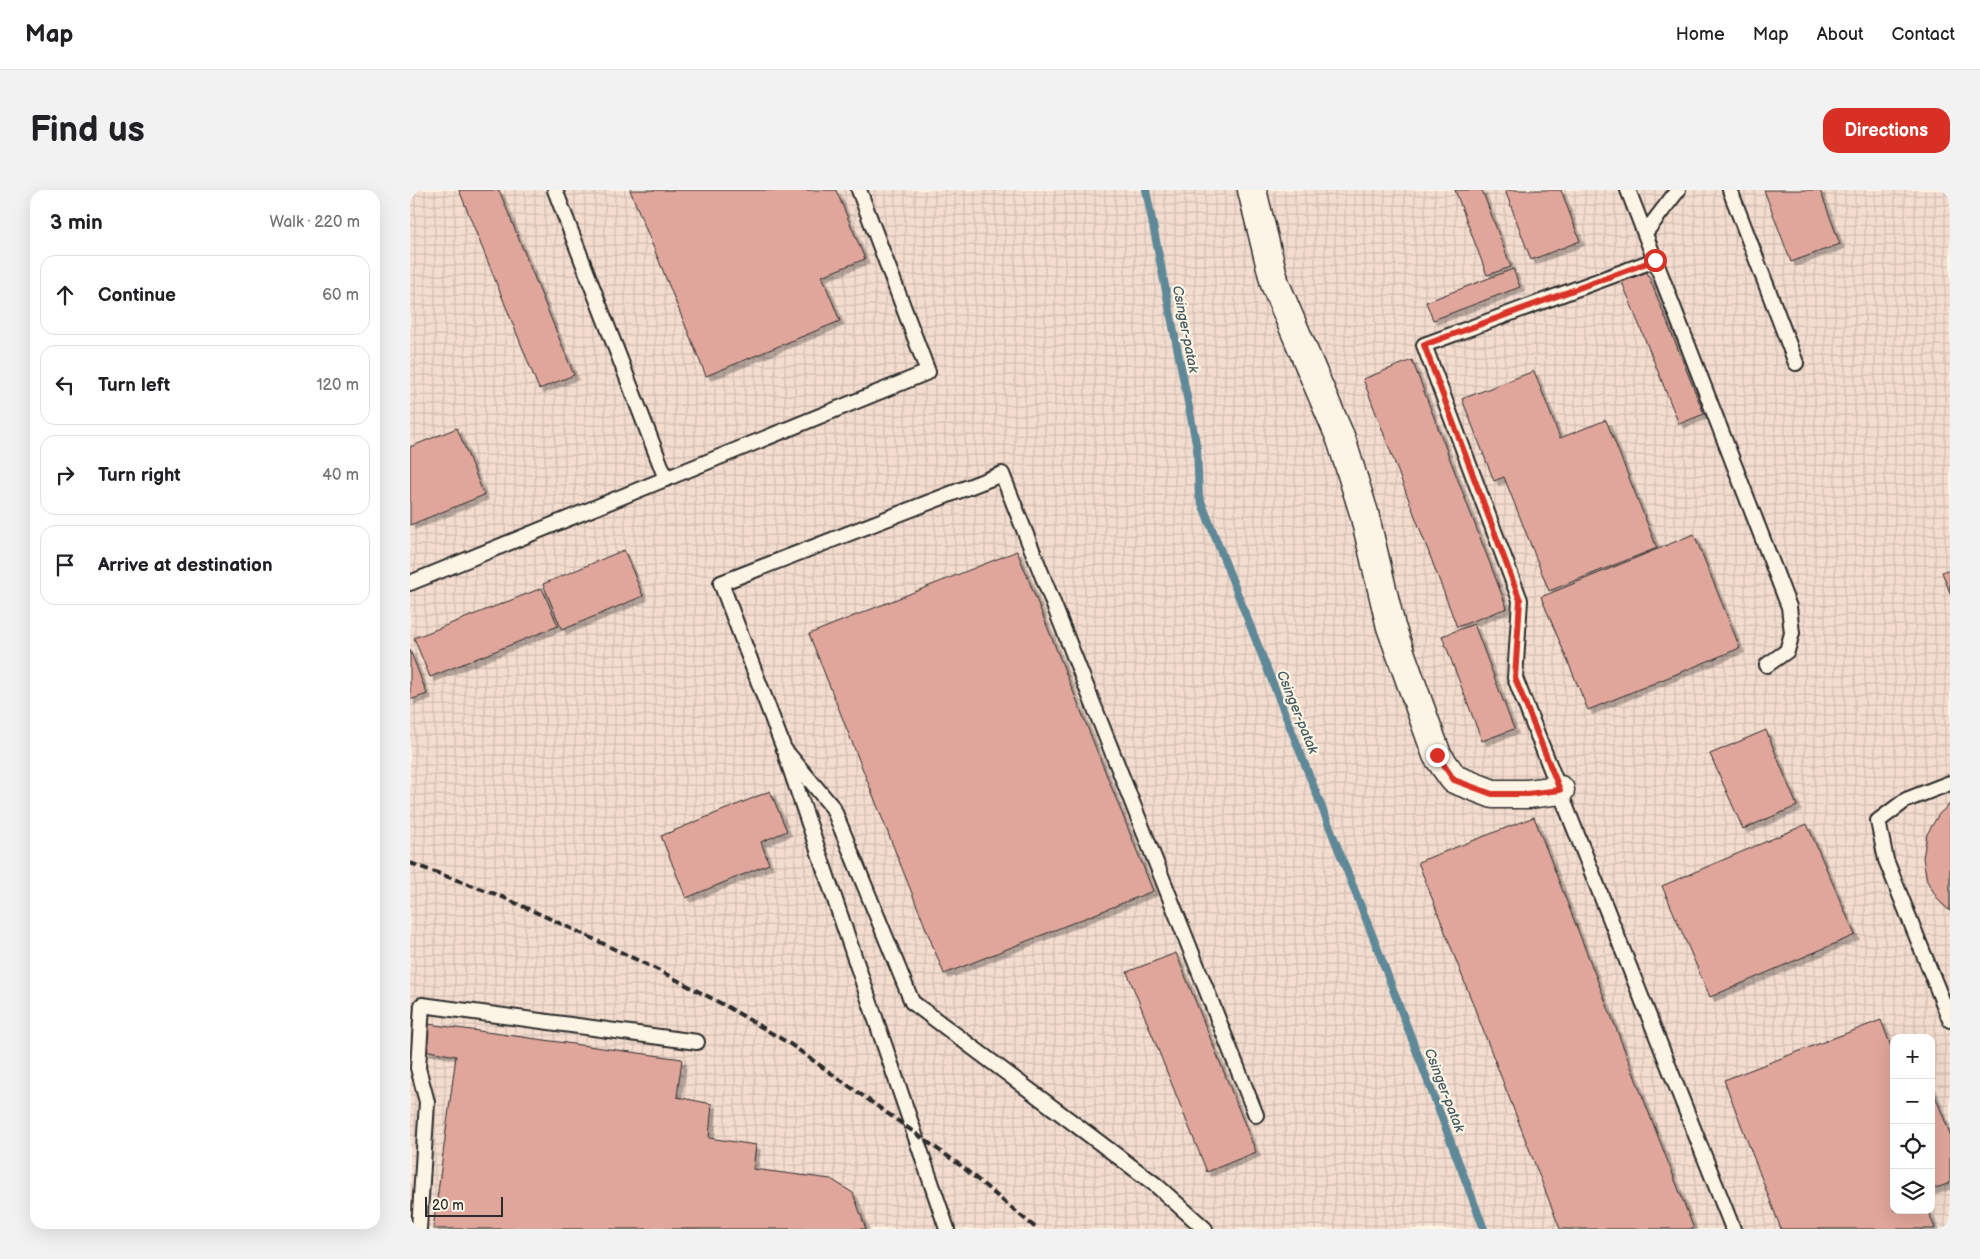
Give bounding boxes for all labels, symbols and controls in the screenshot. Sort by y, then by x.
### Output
text: Map [25,20,73,49]
text: Home [1676,24,1725,45]
text: Map [1753,24,1789,45]
text: About [1817,24,1864,45]
text: Contact [1892,24,1955,45]
button: Directions [1823,108,1950,153]
text: Find us [30,109,145,152]
text: 3 min [50,210,103,235]
text: Walk · 220 m [270,213,360,232]
route start [1644,249,1667,272]
icon: ahead [51,281,79,309]
text: Continue [98,284,176,307]
water label: Csinger-patak [1169,284,1203,375]
text: 60 m [322,286,359,305]
icon: left [51,371,79,399]
text: Turn left [98,374,170,397]
text: 120 m [316,376,359,395]
icon: right [51,461,79,489]
text: Turn right [98,464,181,487]
text: 40 m [322,466,359,485]
icon: arrive [51,551,79,579]
text: Arrive at destination [98,554,273,577]
water label: Csinger-patak [1273,668,1322,757]
route end [1426,744,1449,767]
map controls [1890,1034,1935,1214]
button: + [1890,1034,1935,1079]
water label: Csinger-patak [1421,1046,1469,1136]
button: − [1890,1079,1935,1124]
button: locate [1890,1124,1935,1169]
button: layers [1890,1169,1935,1214]
scale bar [425,1194,502,1217]
text: 20 m [432,1197,464,1214]

